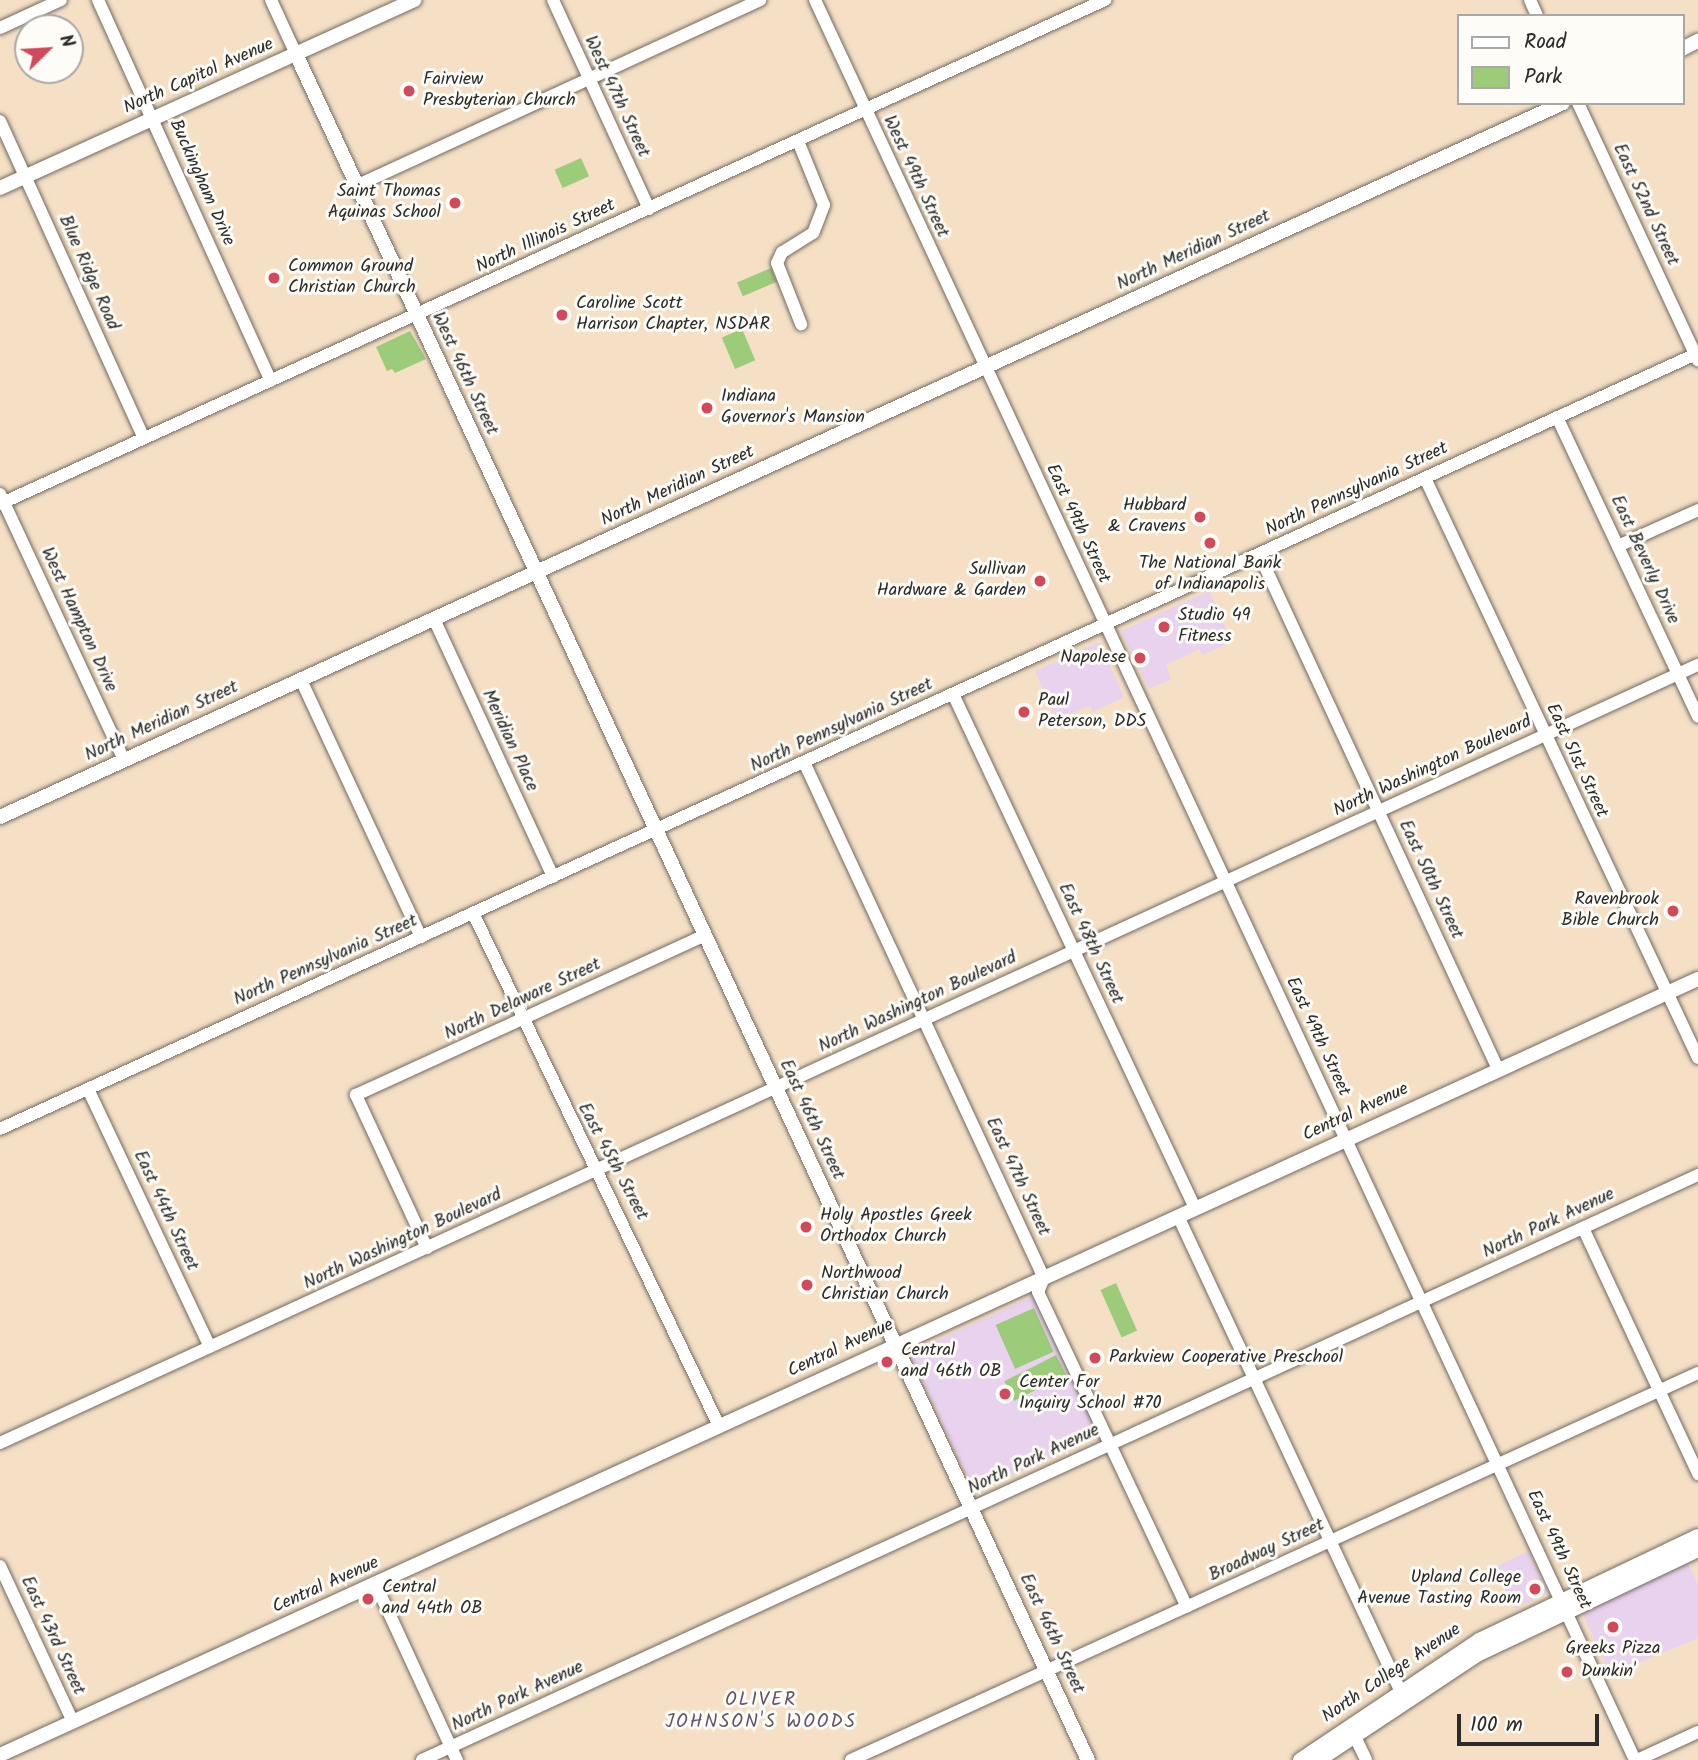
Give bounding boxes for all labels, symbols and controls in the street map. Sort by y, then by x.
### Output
north arrow [14,14,84,84]
legend [1456,14,1684,105]
text: Road [1524,26,1566,59]
text: N [50,30,83,53]
street label: West 47th Street [578,33,654,161]
street label: North Capitol Avenue [121,34,277,120]
text: Park [1524,61,1562,94]
place label: Fairview Presbyterian Church [423,70,576,112]
marker: Fairview Presbyterian Church [401,83,417,99]
street label: West 49th Street [877,113,953,241]
street label: Buckingham Drive [163,116,239,250]
street label: East 52nd Street [1607,140,1683,270]
place label: Saint Thomas Aquinas School [328,182,441,224]
marker: Saint Thomas Aquinas School [447,195,463,211]
street label: North Illinois Street [473,195,619,279]
street label: North Meridian Street [1114,206,1274,296]
street label: Blue Ridge Road [53,212,123,334]
place label: Common Ground Christian Church [288,257,416,300]
marker: Common Ground Christian Church [266,270,282,286]
place label: Caroline Scott Harrison Chapter, NSDAR [576,294,770,336]
marker: Caroline Scott Harrison Chapter, NSDAR [554,307,570,323]
street label: West 46th Street [426,309,502,439]
place label: Indiana Governor's Mansion [721,387,865,430]
marker: Indiana Governor's Mansion [699,400,715,416]
street label: North Pennsylvania Street [1262,438,1452,542]
street label: North Meridian Street [598,442,758,532]
street label: East 49th Street [1040,461,1114,587]
street label: East Beverly Drive [1605,492,1683,628]
place label: Hubbard & Cravens [1108,496,1186,538]
marker: Hubbard & Cravens [1192,509,1208,525]
marker: The National Bank of Indianapolis [1202,535,1218,551]
street label: West Hampton Drive [35,544,121,696]
place label: The National Bank of Indianapolis [1139,554,1281,596]
place label: Sullivan Hardware & Garden [877,560,1026,602]
marker: Sullivan Hardware & Garden [1032,573,1048,589]
place label: Studio 49 Fitness [1178,606,1251,648]
marker: Studio 49 Fitness [1156,619,1172,635]
place label: Napolese [1060,647,1126,669]
marker: Napolese [1132,650,1148,666]
street label: North Pennsylvania Street [747,674,937,778]
street label: North Meridian Street [82,677,242,767]
street label: Meridian Place [476,687,542,795]
place label: Paul Peterson, DDS [1038,691,1146,734]
street label: East 51st Street [1540,700,1612,822]
marker: Paul Peterson, DDS [1016,704,1032,720]
street label: North Washington Boulevard [1331,712,1535,822]
street label: East 50th Street [1393,817,1467,943]
street label: East 48th Street [1053,880,1127,1008]
place label: Ravenbrook Bible Church [1561,890,1659,932]
marker: Ravenbrook Bible Church [1665,903,1681,919]
street label: North Pennsylvania Street [231,911,421,1011]
street label: North Washington Boulevard [816,948,1020,1058]
street label: North Delaware Street [441,954,605,1046]
street label: East 49th Street [1280,974,1354,1100]
street label: East 46th Street [774,1056,848,1184]
street label: Central Avenue [1300,1079,1412,1147]
street label: East 45th Street [572,1100,652,1224]
street label: East 47th Street [980,1114,1054,1240]
street label: East 44th Street [128,1147,202,1275]
street label: North Park Avenue [1480,1184,1618,1264]
street label: North Washington Boulevard [301,1185,505,1295]
place label: Holy Apostles Greek Orthodox Church [820,1206,972,1248]
marker: Holy Apostles Greek Orthodox Church [798,1219,814,1235]
place label: Northwood Christian Church [821,1264,949,1306]
marker: Northwood Christian Church [799,1277,815,1293]
street label: Central Avenue [785,1315,897,1383]
place label: Central and 46th OB [901,1341,1001,1384]
place label: Parkview Cooperative Preschool [1109,1347,1343,1369]
marker: Parkview Cooperative Preschool [1087,1350,1103,1366]
marker: Central and 46th OB [879,1354,895,1370]
place label: Center For Inquiry School #70 [1019,1373,1162,1416]
marker: Center For Inquiry School #70 [997,1386,1013,1402]
street label: North Park Avenue [965,1420,1103,1500]
street label: East 49th Street [1521,1487,1595,1613]
street label: Broadway Street [1206,1515,1328,1587]
street label: Central Avenue [269,1553,383,1619]
place label: Upland College Avenue Tasting Room [1357,1568,1521,1610]
street label: East 46th Street [1014,1570,1088,1698]
street label: East 43rd Street [15,1573,89,1699]
place label: Central and 44th OB [382,1578,482,1620]
marker: Upland College Avenue Tasting Room [1527,1581,1543,1597]
marker: Central and 44th OB [360,1591,376,1607]
marker: Greeks Pizza [1605,1619,1621,1635]
street label: North College Avenue [1318,1620,1466,1728]
place label: Greeks Pizza [1566,1638,1660,1660]
street label: North Park Avenue [449,1657,587,1737]
place label: Dunkin' [1581,1661,1636,1683]
marker: Dunkin' [1559,1664,1575,1680]
district label: OLIVER JOHNSON'S WOODS [667,1690,855,1734]
scale bar [1460,1700,1602,1744]
text: 100 m [1470,1709,1523,1742]

